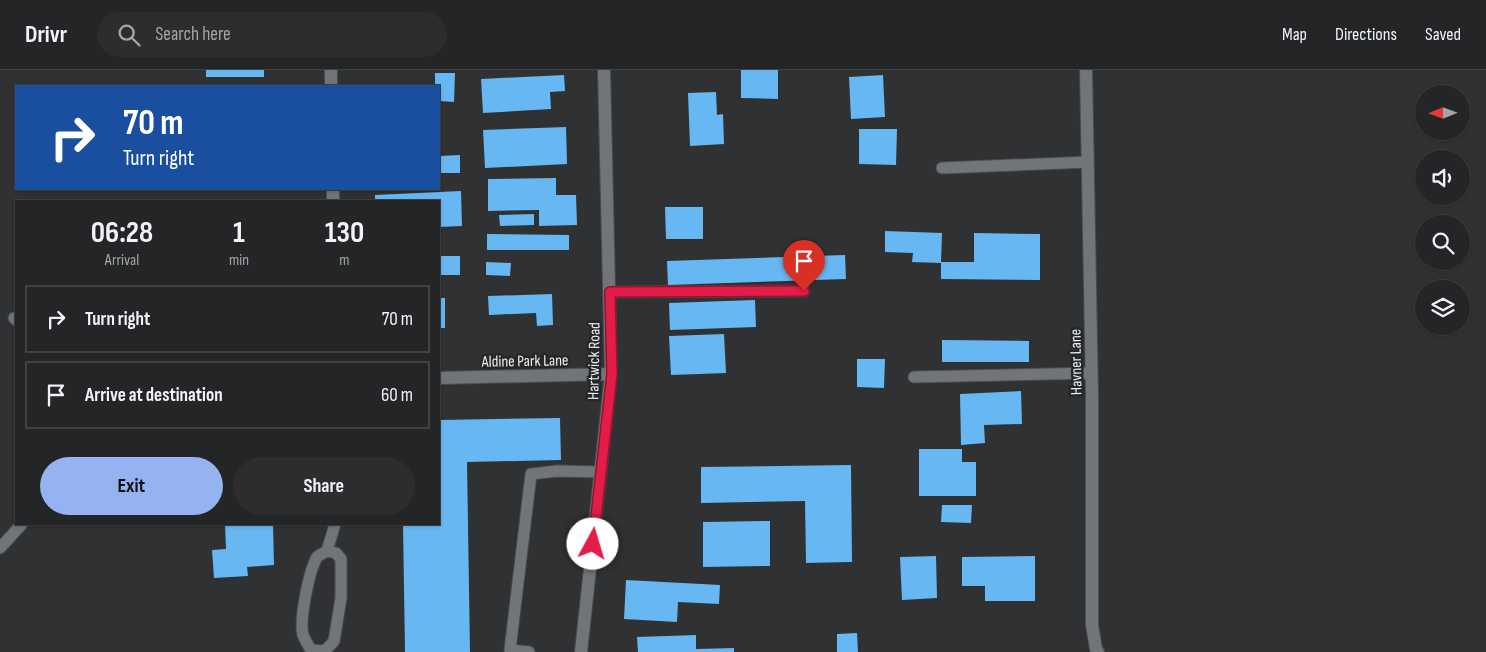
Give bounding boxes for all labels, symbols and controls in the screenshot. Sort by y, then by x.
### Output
search box [97,12,447,57]
text: Drivr [25,20,67,49]
icon: search [115,21,143,49]
text: Search here [155,23,231,46]
text: Map [1282,24,1307,45]
text: Directions [1335,24,1397,45]
text: Saved [1425,24,1461,45]
north arrow [1415,85,1470,140]
map controls [1415,85,1470,335]
text: 70 m [123,102,183,145]
icon: right [40,105,105,170]
text: Turn right [123,145,194,172]
button: sound [1415,150,1470,205]
text: 06:28 [91,215,153,251]
text: 1 [233,215,245,251]
text: 130 [325,215,364,251]
button: search [1415,215,1470,270]
pin [783,240,825,291]
icon: arrive [790,247,818,275]
text: Arrival [105,251,139,270]
text: min [229,251,249,270]
text: m [339,251,350,270]
button: layers [1415,280,1470,335]
icon: right [42,305,70,333]
text: Turn right [85,308,150,331]
text: 70 m [382,308,413,331]
street label: Hartwick Road [584,322,605,400]
street label: Havner Lane [1066,329,1087,395]
street label: Aldine Park Lane [480,351,569,372]
icon: arrive [42,381,70,409]
text: Arrive at destination [85,384,223,407]
text: 60 m [381,384,413,407]
button: Exit [40,457,223,515]
button: Share [233,457,415,515]
position arrow [566,517,618,569]

